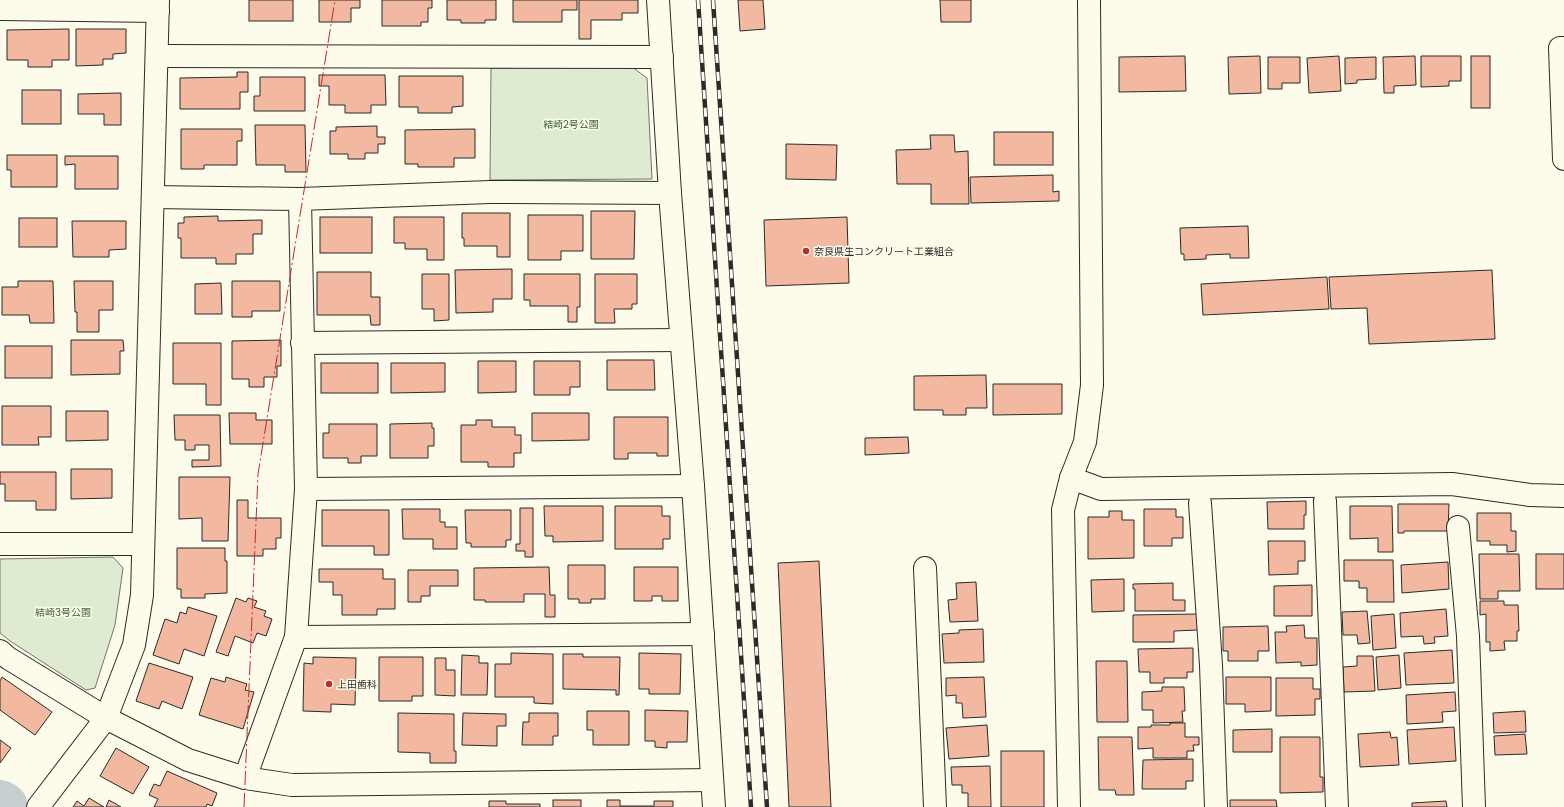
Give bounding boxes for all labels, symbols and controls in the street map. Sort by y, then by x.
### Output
park label: 結崎2号公園 [543,117,599,132]
place label: 奈良県生コンクリート工業組合 [814,244,954,259]
marker: 奈良県生コンクリート工業組合 [801,246,811,256]
park label: 結崎3号公園 [35,605,91,620]
place label: 上田歯科 [337,677,377,692]
marker: 上田歯科 [324,679,334,689]

